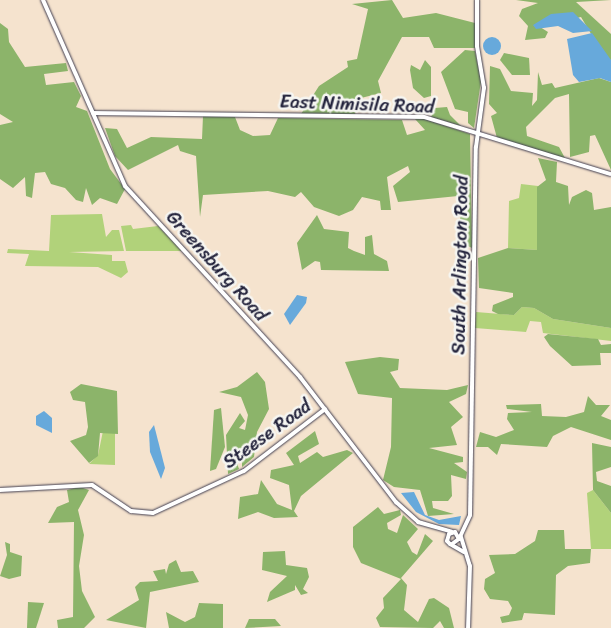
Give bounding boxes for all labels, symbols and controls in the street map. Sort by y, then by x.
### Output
street label: East Nimisila Road [279,90,435,118]
street label: South Arlington Road [447,175,473,355]
street label: Greensburg Road [161,206,273,326]
street label: Steese Road [218,394,316,474]

